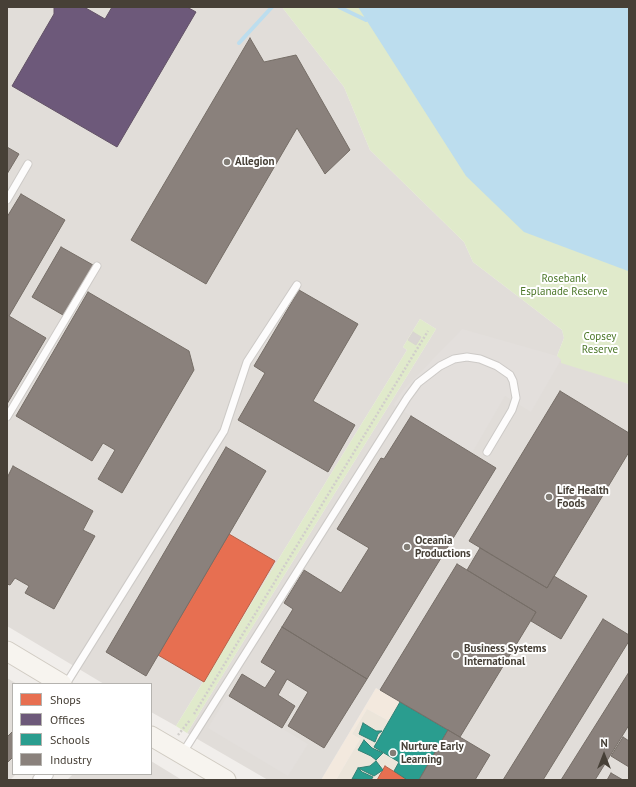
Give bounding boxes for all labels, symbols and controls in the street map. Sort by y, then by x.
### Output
place label: Allegion [235,155,274,169]
marker: Allegion [222,157,232,167]
park label: Rosebank Esplanade Reserve [520,272,608,298]
park label: Copsey Reserve [582,330,618,356]
place label: Life Health Foods [557,484,609,510]
marker: Life Health Foods [544,492,554,502]
place label: Oceania Productions [415,534,471,560]
marker: Oceania Productions [402,542,412,552]
place label: Business Systems International [464,642,546,668]
marker: Business Systems International [451,650,461,660]
legend [12,683,152,775]
text: Shops [50,692,81,707]
text: Offices [50,712,85,727]
text: Schools [50,732,90,747]
north arrow [584,735,624,775]
text: N [600,736,608,750]
place label: Nurture Early Learning [401,740,464,766]
marker: Nurture Early Learning [388,748,398,758]
text: Industry [50,752,92,767]

